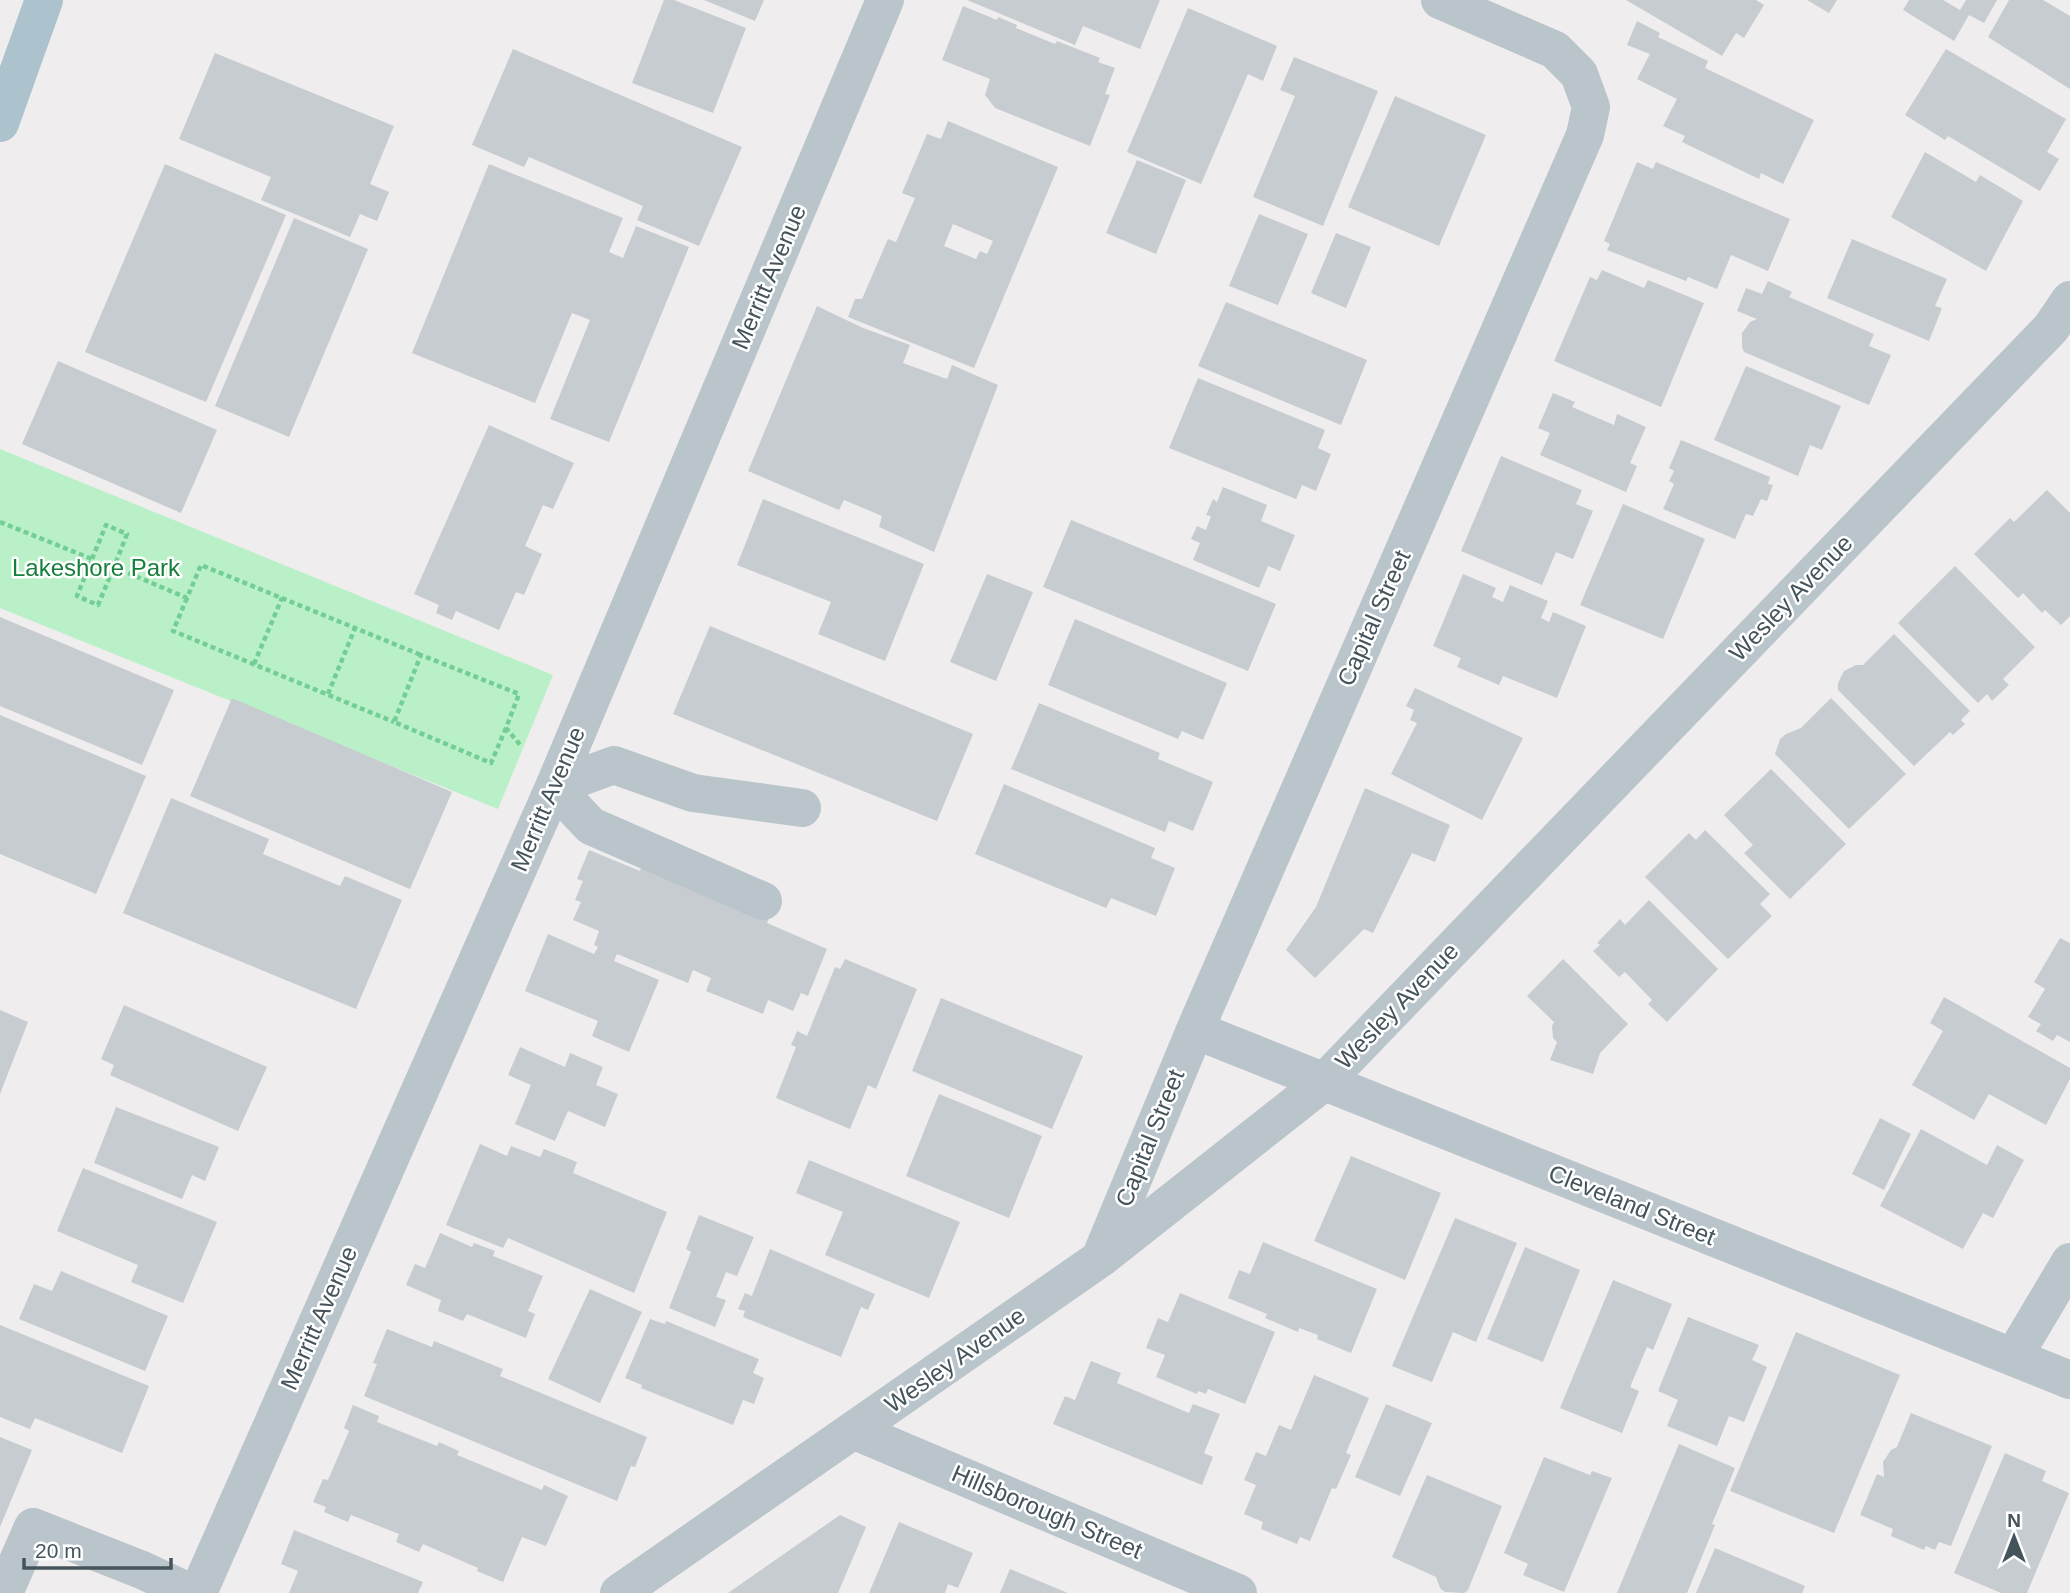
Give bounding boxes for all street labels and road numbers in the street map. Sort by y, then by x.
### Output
street label: Merritt Avenue [726,201,811,353]
street label: Wesley Avenue [1724,529,1858,666]
street label: Capital Street [1332,546,1416,690]
street label: Merritt Avenue [505,723,590,875]
street label: Wesley Avenue [1330,937,1464,1074]
street label: Capital Street [1110,1065,1189,1210]
street label: Cleveland Street [1545,1159,1720,1250]
street label: Merritt Avenue [275,1242,362,1394]
street label: Wesley Avenue [880,1301,1030,1418]
street label: Hillsborough Street [948,1459,1147,1564]

